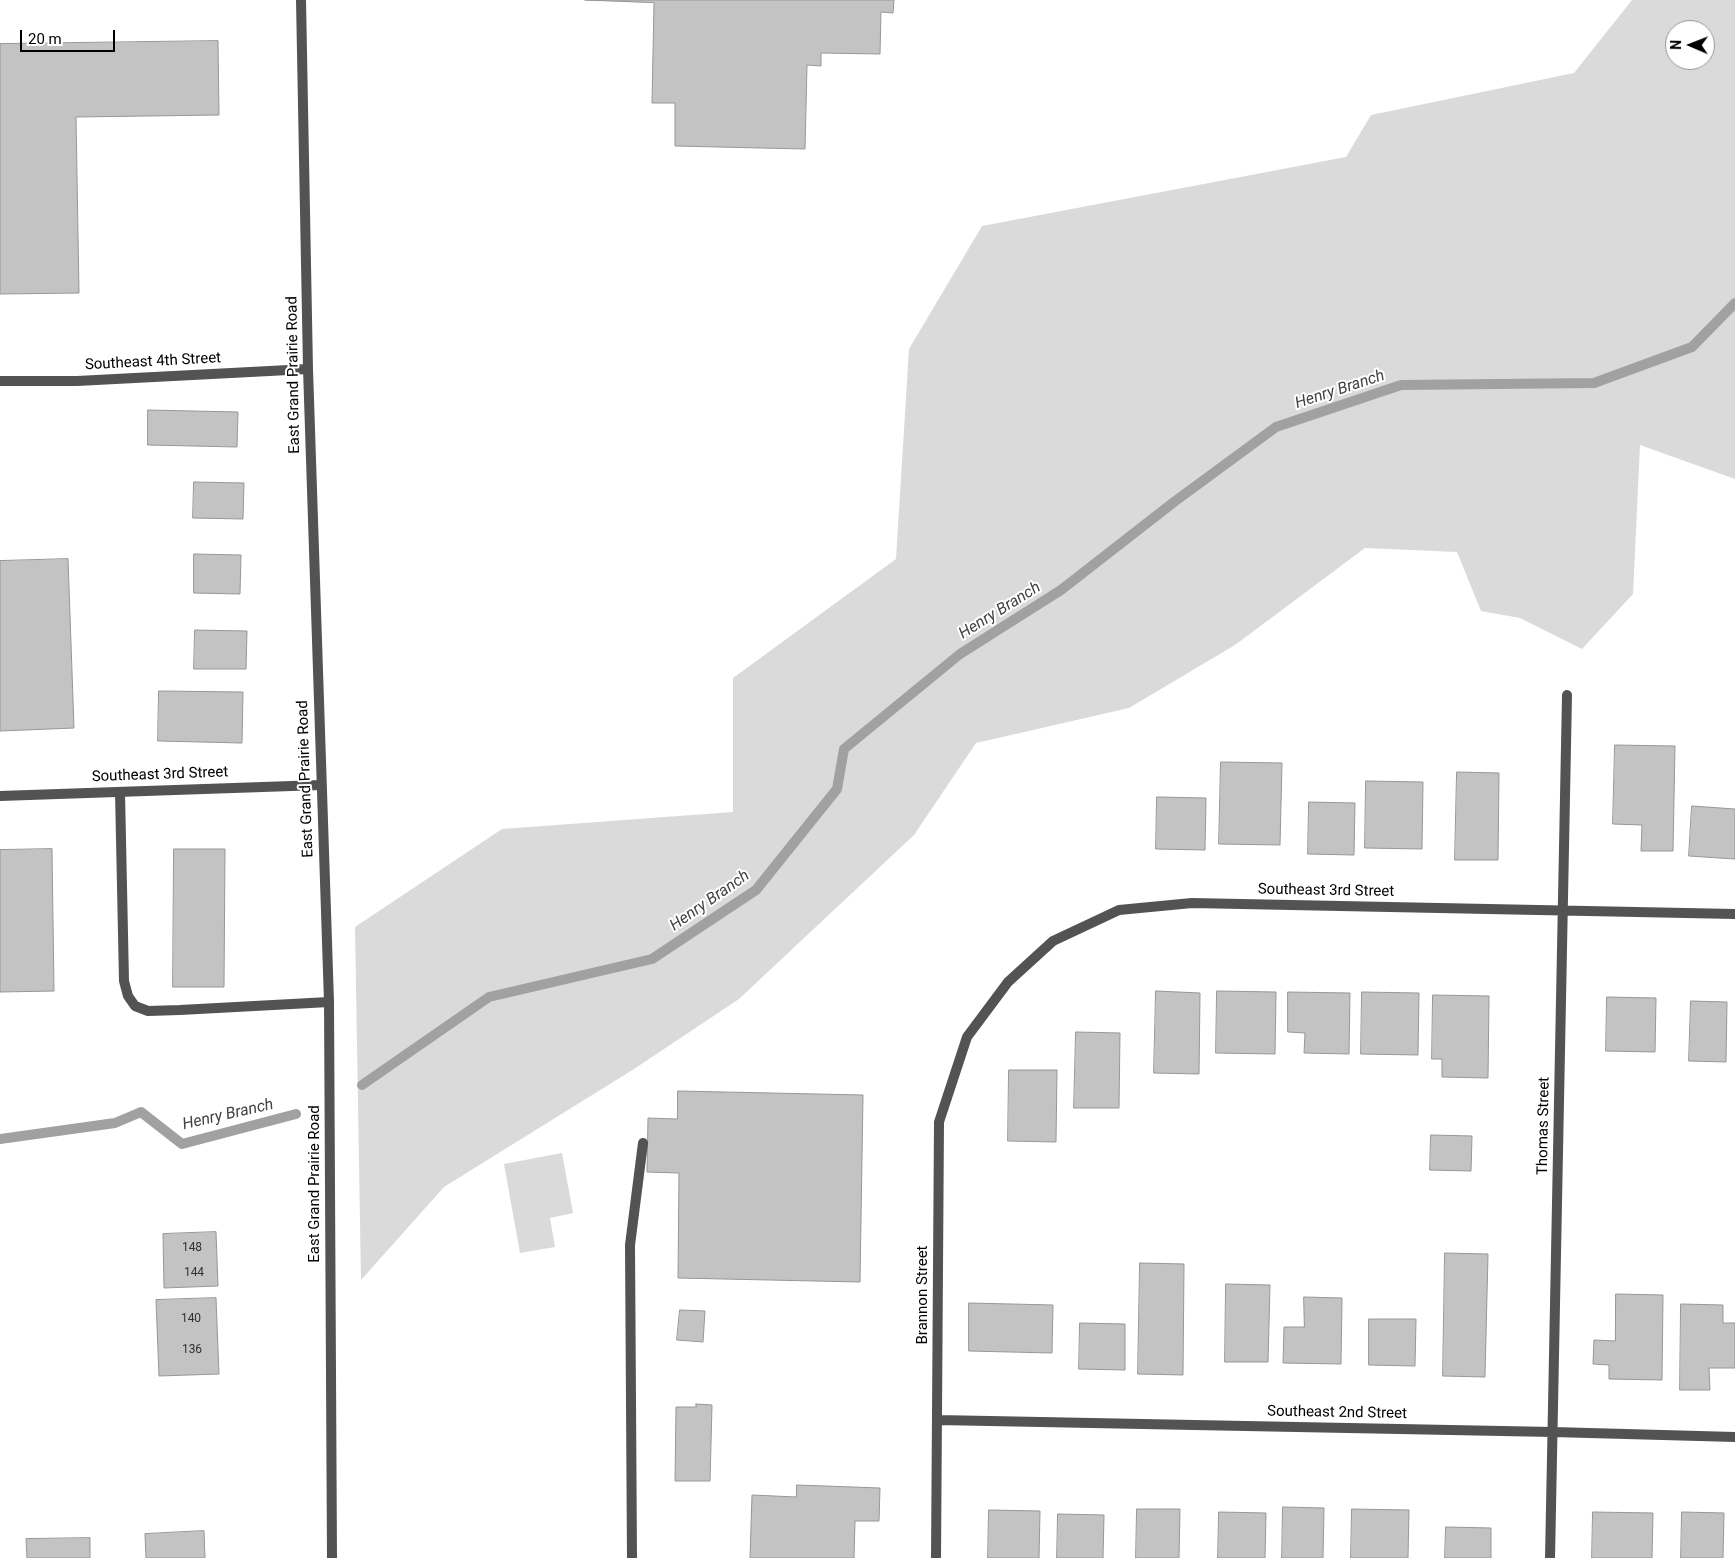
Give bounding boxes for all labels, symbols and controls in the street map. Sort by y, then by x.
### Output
scale bar [22,20,118,52]
north arrow [1665,20,1715,70]
text: 20 m [28,30,62,48]
text: N [1668,40,1684,50]
street label: East Grand Prairie Road [284,296,304,454]
street label: Southeast 4th Street [84,349,222,375]
water label: Henry Branch [1293,367,1387,413]
water label: Henry Branch [956,578,1044,644]
street label: East Grand Prairie Road [294,700,318,858]
street label: Southeast 3rd Street [91,764,229,786]
water label: Henry Branch [666,867,754,935]
street label: Southeast 3rd Street [1258,881,1394,901]
street label: Thomas Street [1534,1077,1554,1175]
water label: Henry Branch [181,1095,275,1135]
street label: East Grand Prairie Road [306,1105,324,1263]
house number: 148 [182,1241,202,1255]
street label: Brannon Street [914,1246,932,1344]
house number: 144 [184,1266,204,1280]
house number: 140 [181,1312,201,1326]
house number: 136 [182,1343,202,1357]
street label: Southeast 2nd Street [1267,1403,1407,1423]

